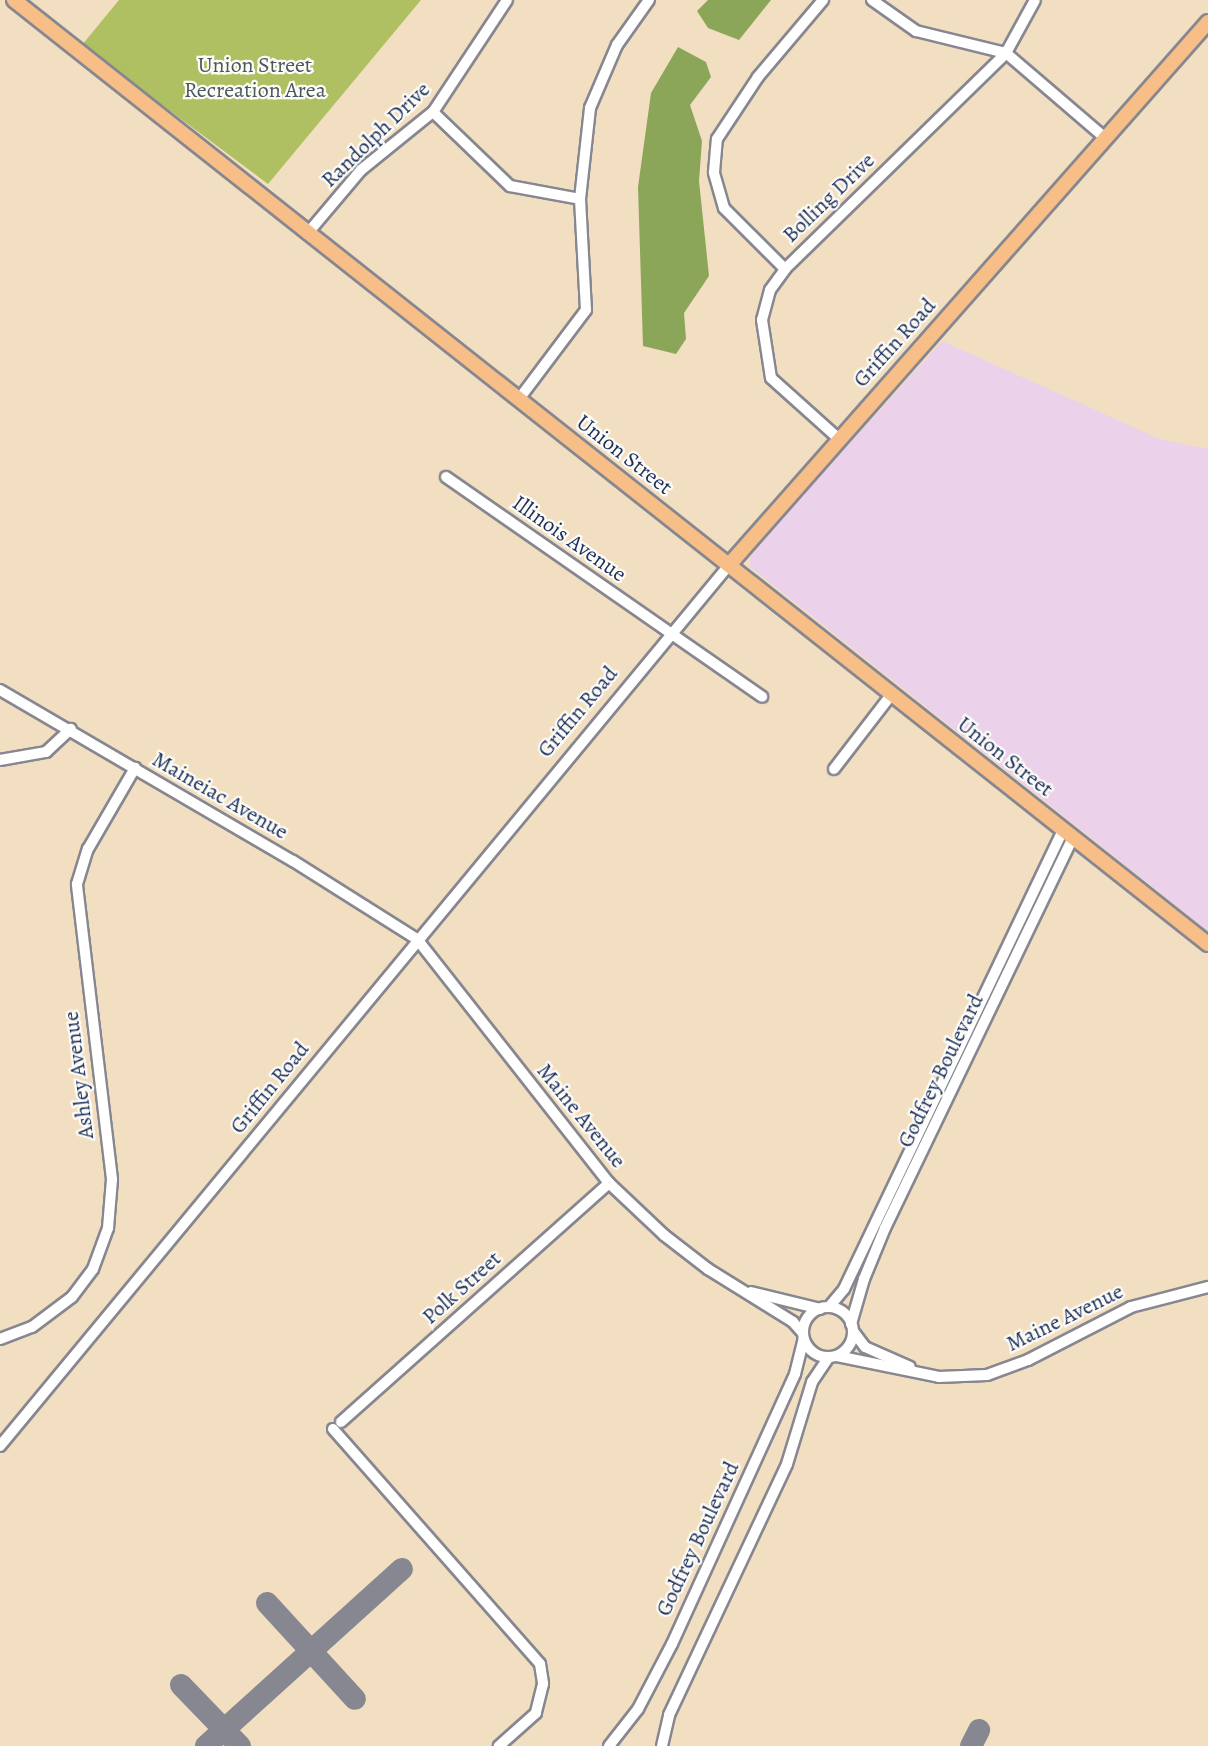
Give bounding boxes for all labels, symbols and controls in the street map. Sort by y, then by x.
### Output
park label: Union Street Recreation Area [184,52,326,104]
street label: Randolph Drive [316,77,436,193]
street label: Bolling Drive [778,148,880,248]
street label: Griffin Road [848,293,942,393]
street label: Union Street [571,409,677,501]
street label: Illinois Avenue [507,490,631,588]
street label: Griffin Road [532,661,624,763]
street label: Union Street [952,711,1058,803]
street label: Maineiac Avenue [147,746,293,846]
street label: Godfrey Boulevard [892,990,990,1152]
street label: Ashley Avenue [58,1010,100,1140]
street label: Griffin Road [225,1037,315,1139]
street label: Maine Avenue [531,1058,631,1174]
street label: Polk Street [417,1246,507,1330]
street label: Maine Avenue [1002,1278,1128,1358]
street label: Godfrey Boulevard [651,1458,745,1620]

